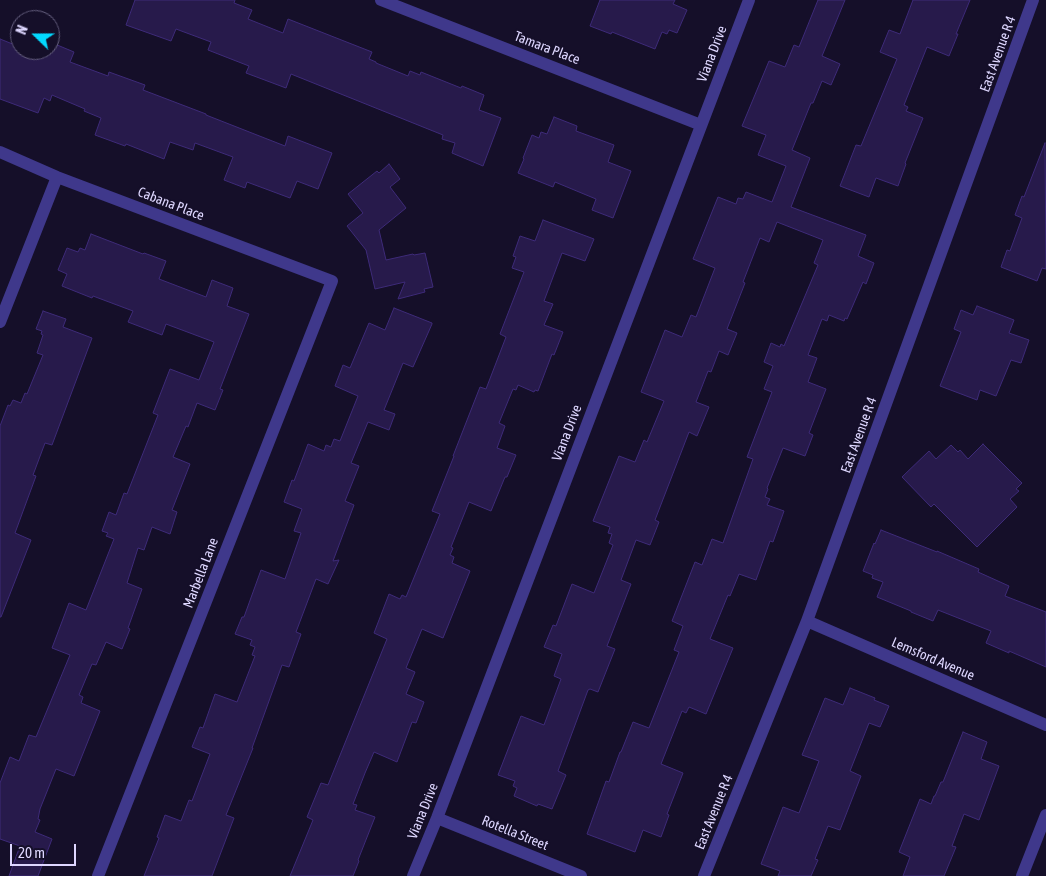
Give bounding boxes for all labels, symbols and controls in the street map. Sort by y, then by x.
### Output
north arrow [10,10,60,60]
street label: East Avenue R 4 [977,14,1019,94]
text: N [13,23,31,37]
street label: Viana Drive [694,23,730,85]
street label: Tamara Place [512,28,582,68]
street label: Cabana Place [135,184,207,224]
street label: East Avenue R 4 [838,395,880,475]
street label: Viana Drive [549,402,585,464]
street label: Marbella Lane [180,535,222,611]
street label: Lemsford Avenue [889,634,977,684]
street label: East Avenue R 4 [691,772,737,852]
street label: Viana Drive [404,781,442,841]
street label: Rotella Street [479,812,551,854]
scale bar [12,834,79,866]
text: 20 m [18,844,45,861]

